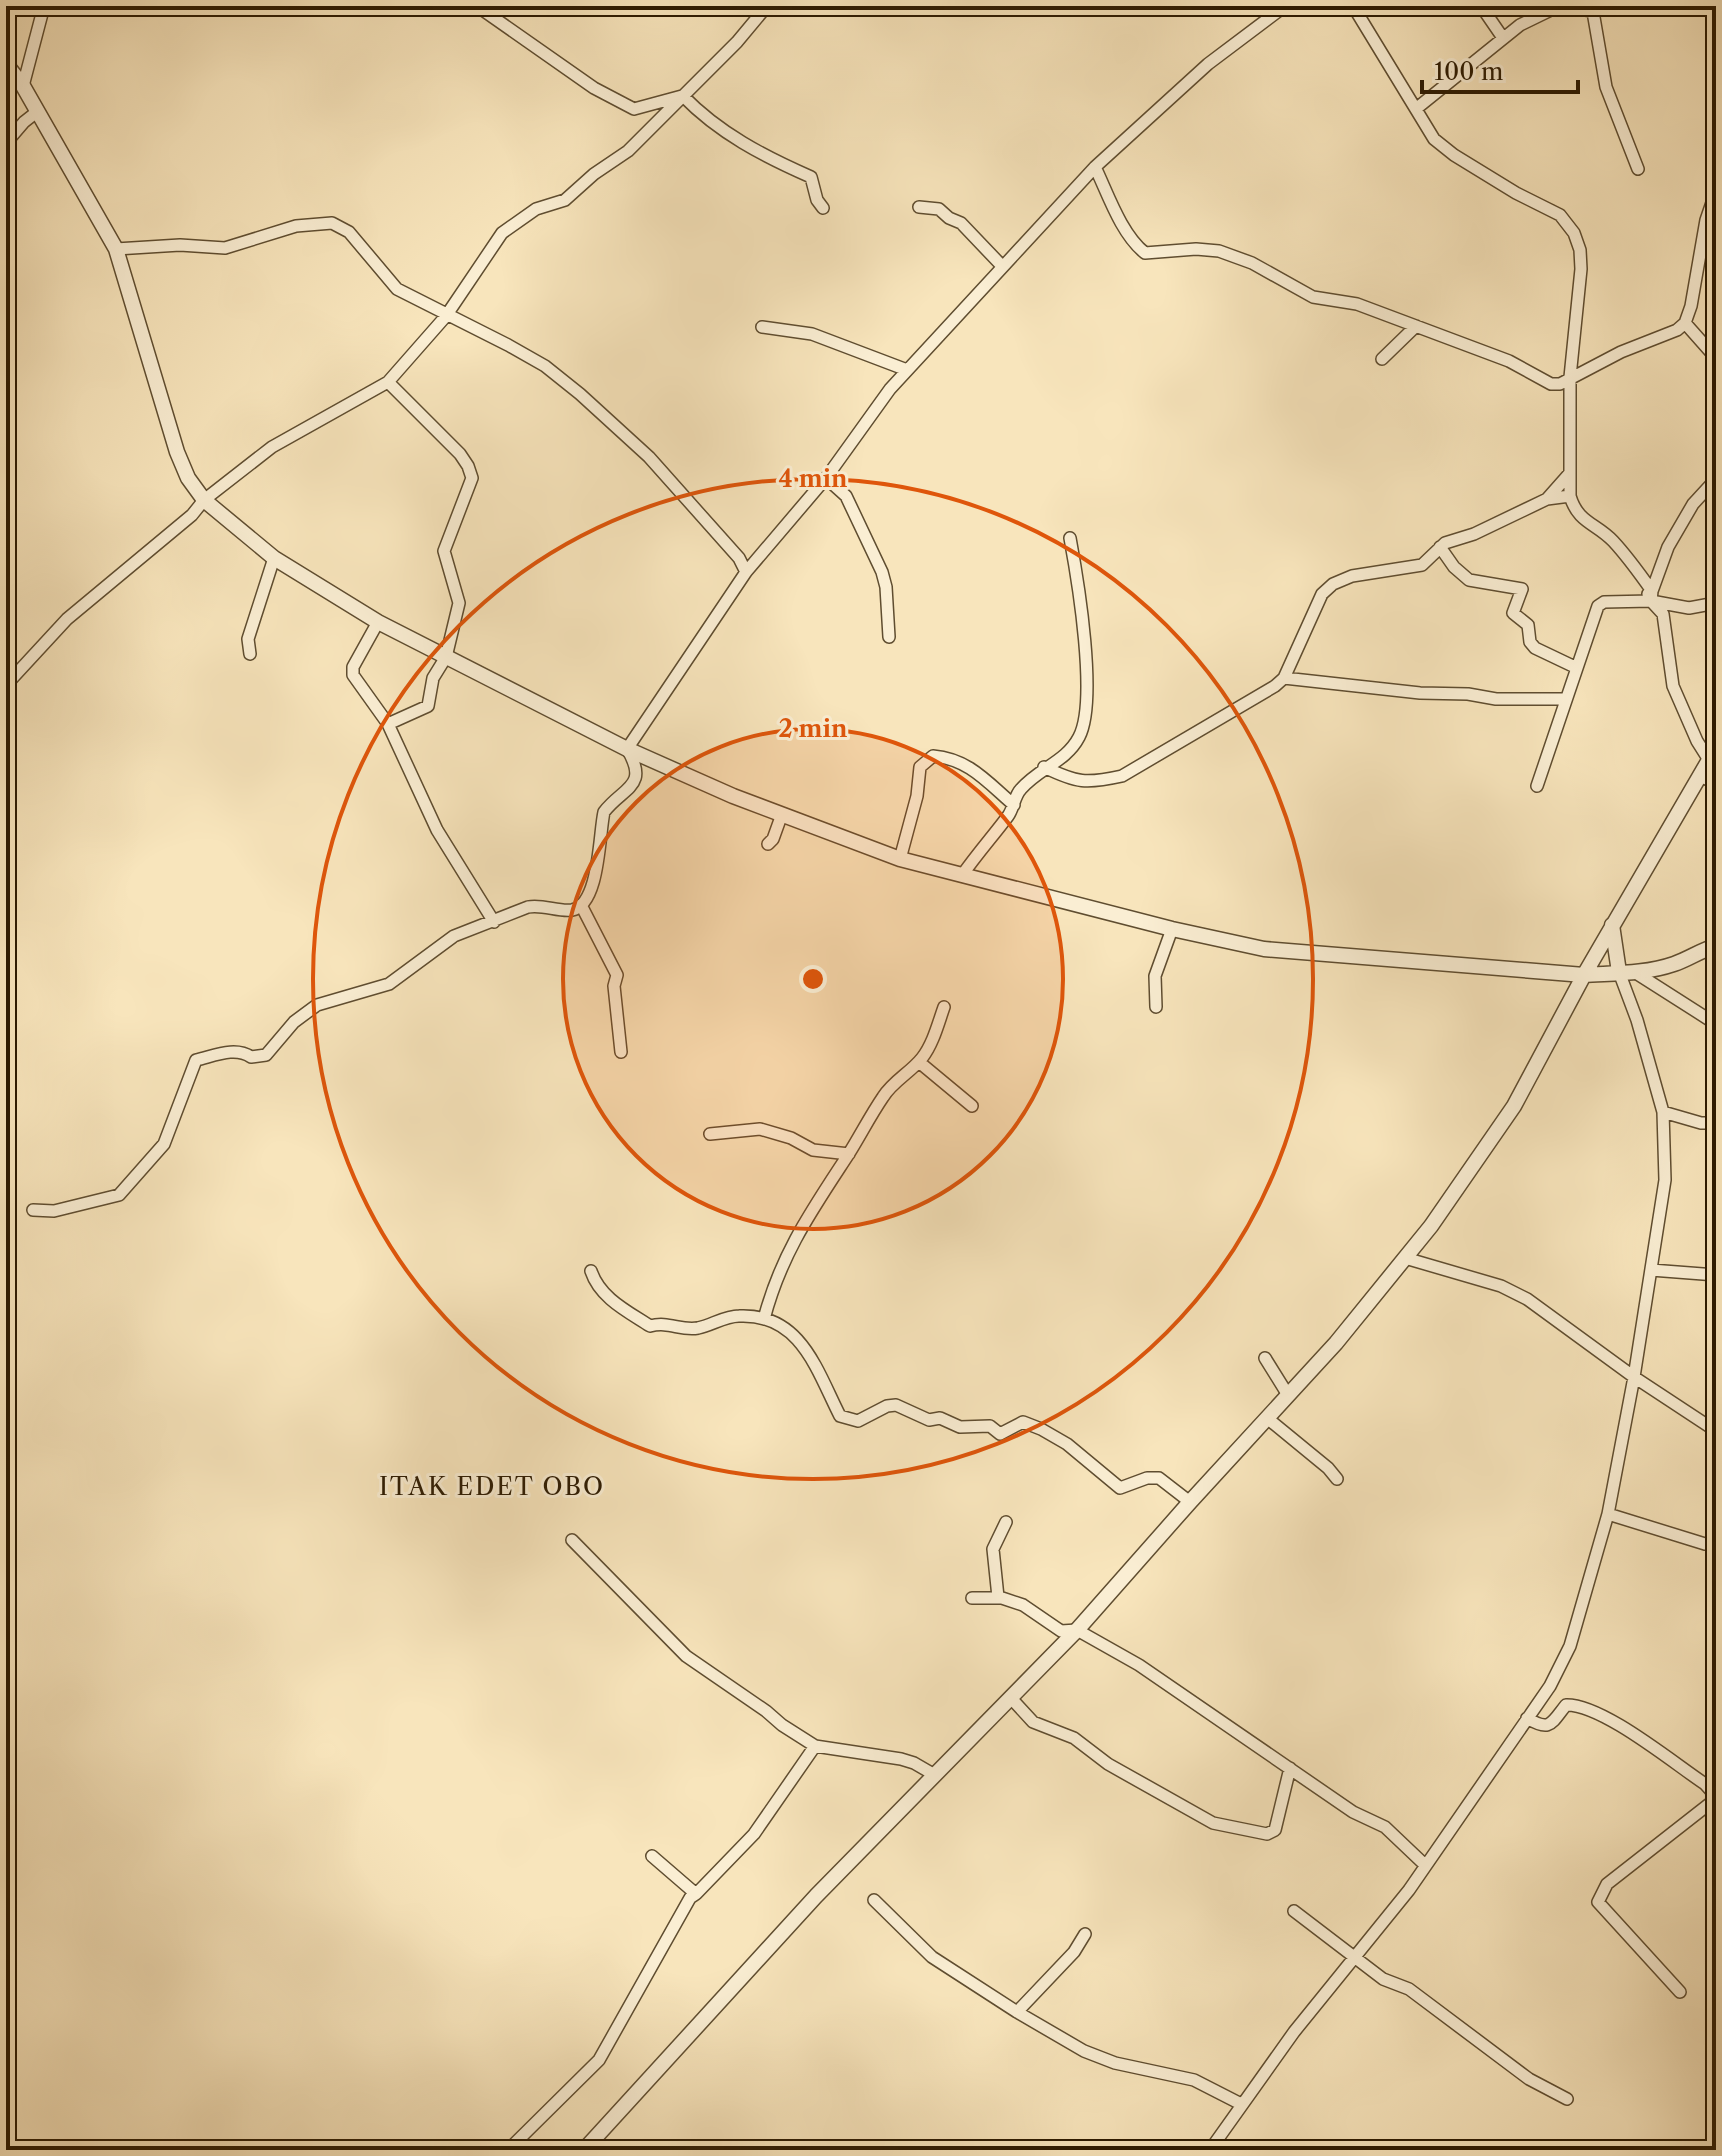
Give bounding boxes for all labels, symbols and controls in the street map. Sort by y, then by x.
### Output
scale bar [1422,44,1578,94]
text: 100 m [1434,57,1503,86]
text: 4 min [778,464,848,493]
text: 2 min [778,714,848,743]
centre of rings [799,965,827,993]
district label: ITAK EDET OBO [379,1472,605,1501]

